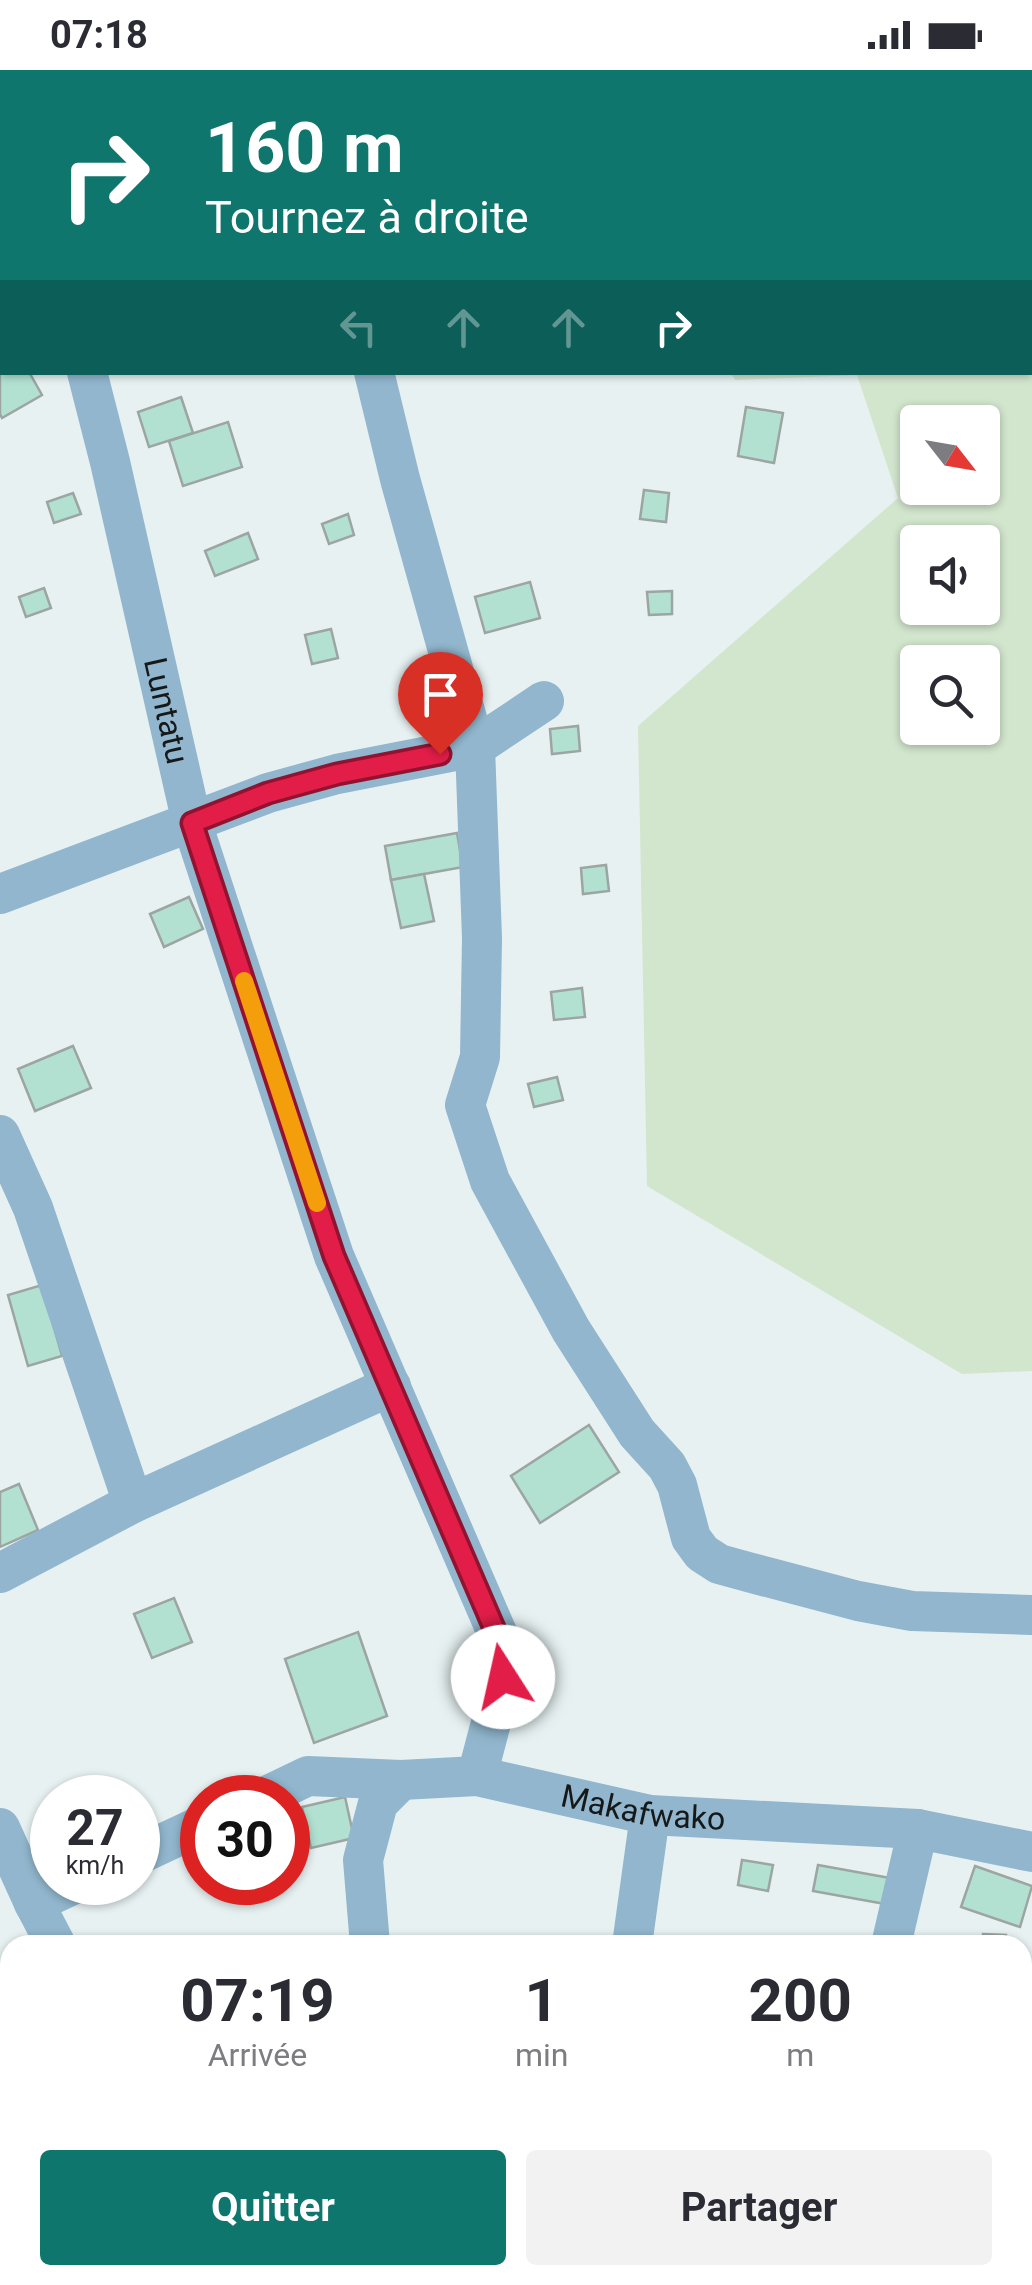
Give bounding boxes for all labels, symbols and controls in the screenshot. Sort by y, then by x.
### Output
text: 07:18 [50,13,148,57]
text: 160 m [205,107,404,189]
icon: right [40,110,170,240]
text: Tournez à droite [205,191,529,244]
icon: left [331,300,386,355]
icon: ahead [436,300,491,355]
icon: ahead [541,300,596,355]
icon: right [646,300,701,355]
north arrow [900,405,1000,505]
map controls [900,405,1000,745]
button: sound [900,525,1000,625]
button: search [900,645,1000,745]
pin [398,652,483,755]
street label: Luntatu [136,654,197,768]
icon: arrive [413,667,468,722]
position arrow [451,1625,555,1729]
speed limit sign: 30 [180,1775,310,1905]
street label: Makafwako [558,1777,726,1838]
text: 27 [66,1799,124,1857]
text: km/h [66,1851,124,1880]
text: 07:19 [180,1965,335,2036]
text: 1 [524,1965,559,2036]
text: 200 [749,1965,852,2036]
text: Arrivée [208,2036,307,2074]
text: min [515,2036,568,2074]
text: m [786,2036,814,2074]
button: Quitter [40,2150,506,2265]
button: Partager [526,2150,992,2265]

